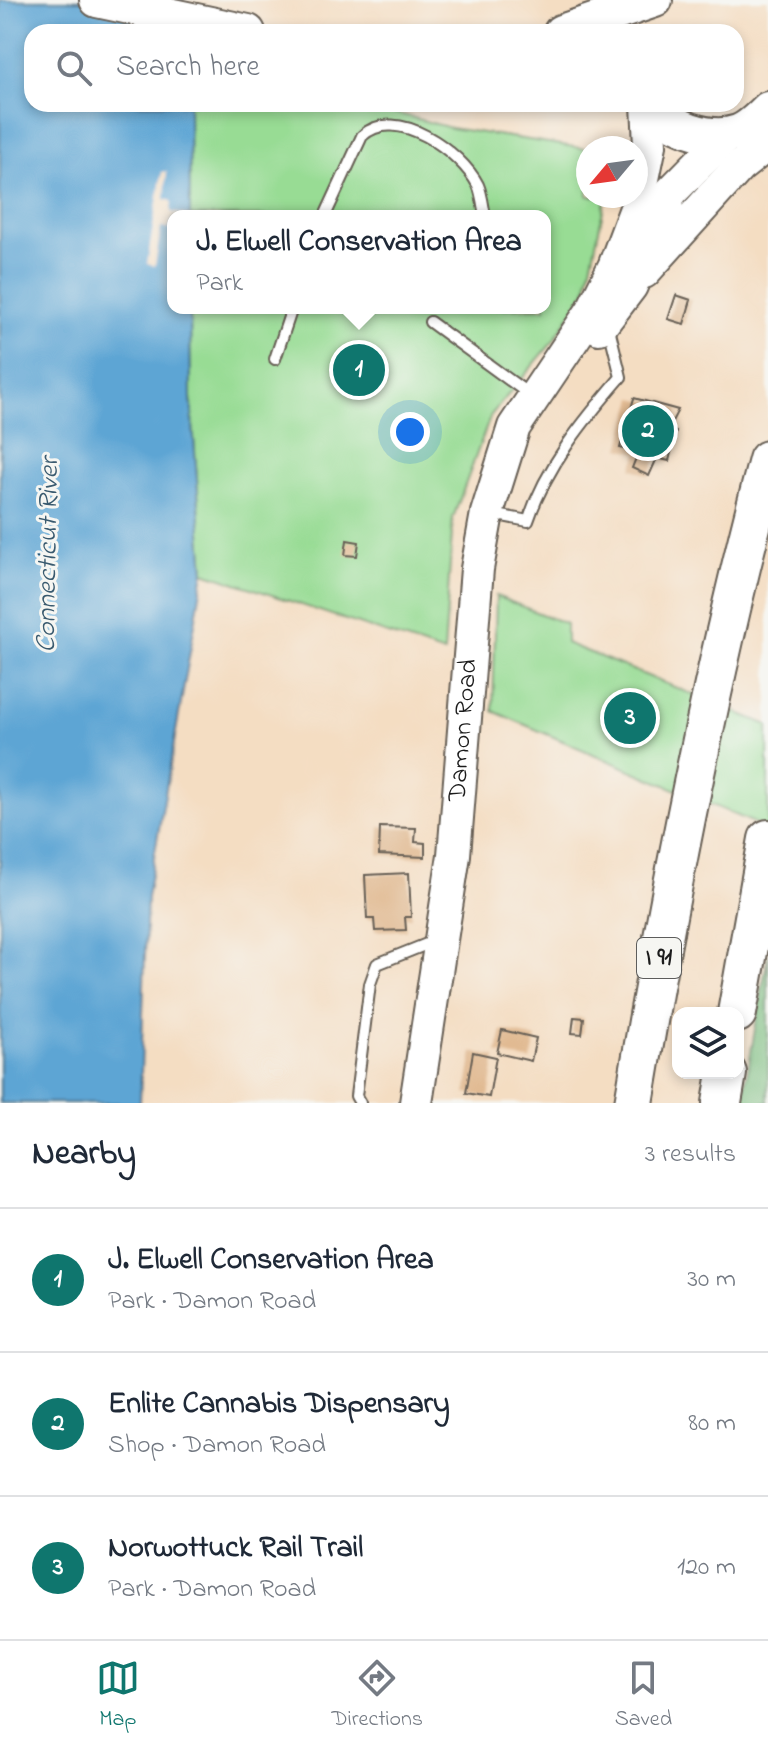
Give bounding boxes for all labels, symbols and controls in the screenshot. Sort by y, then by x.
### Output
search box [24,24,744,112]
icon: search [52,46,96,90]
text: Search here [116,46,260,90]
north arrow [576,136,648,208]
popup [167,210,551,314]
text: J. Elwell Conservation Area [196,221,522,265]
text: Park [196,265,243,303]
pin: 1 [333,340,385,400]
pin: 2 [622,401,674,461]
your location [390,412,430,452]
water label: Connecticut River [27,454,71,653]
street label: Damon Road [439,657,489,804]
pin: 3 [604,688,656,748]
road number: I 91 [637,938,681,978]
map controls [672,1007,744,1079]
button: layers [672,1007,744,1079]
text: Nearby [32,1130,136,1180]
text: 3 results [645,1136,736,1174]
text: J. Elwell Conservation Area [108,1239,434,1283]
text: 1 [54,1261,62,1299]
text: 30 m [687,1261,736,1299]
text: Park · Damon Road [108,1283,316,1321]
text: Enlite Cannabis Dispensary [108,1383,450,1427]
text: 2 [52,1405,64,1443]
text: 80 m [688,1405,736,1443]
text: Shop · Damon Road [108,1427,326,1465]
text: Norwottuck Rail Trail [108,1527,363,1571]
text: 3 [53,1549,63,1587]
text: 120 m [677,1549,736,1587]
text: Park · Damon Road [108,1571,316,1609]
tab: Map [96,1656,140,1736]
tab: Directions [332,1656,423,1736]
tab: Saved [615,1656,672,1736]

